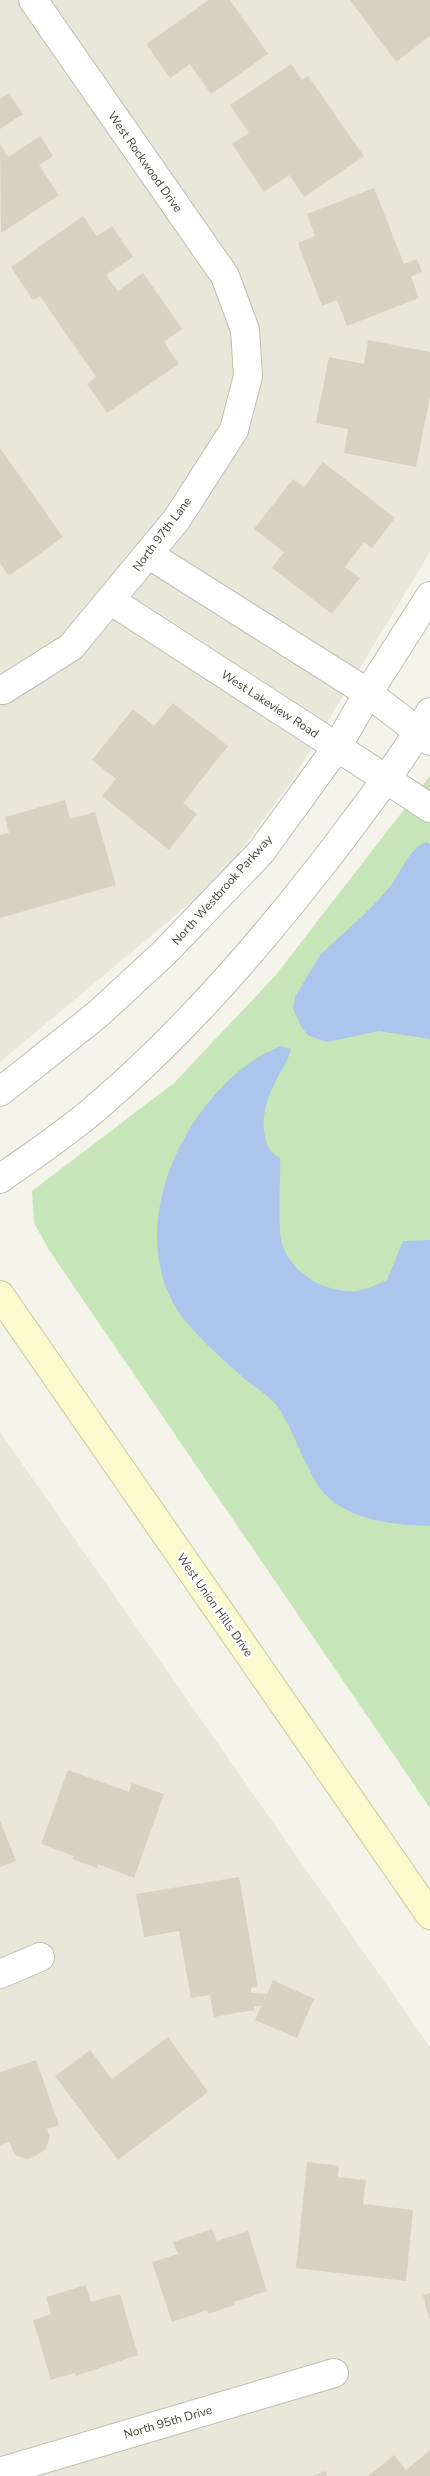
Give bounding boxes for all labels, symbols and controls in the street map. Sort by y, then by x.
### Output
street label: West Rockwood Drive [104,108,186,216]
street label: North 97th Lane [129,494,195,574]
street label: West Lakeview Road [218,666,322,742]
street label: North Westbrook Parkway [168,831,276,948]
street label: West Union Hills Drive [173,1550,257,1660]
street label: North 95th Drive [122,2402,214,2442]

